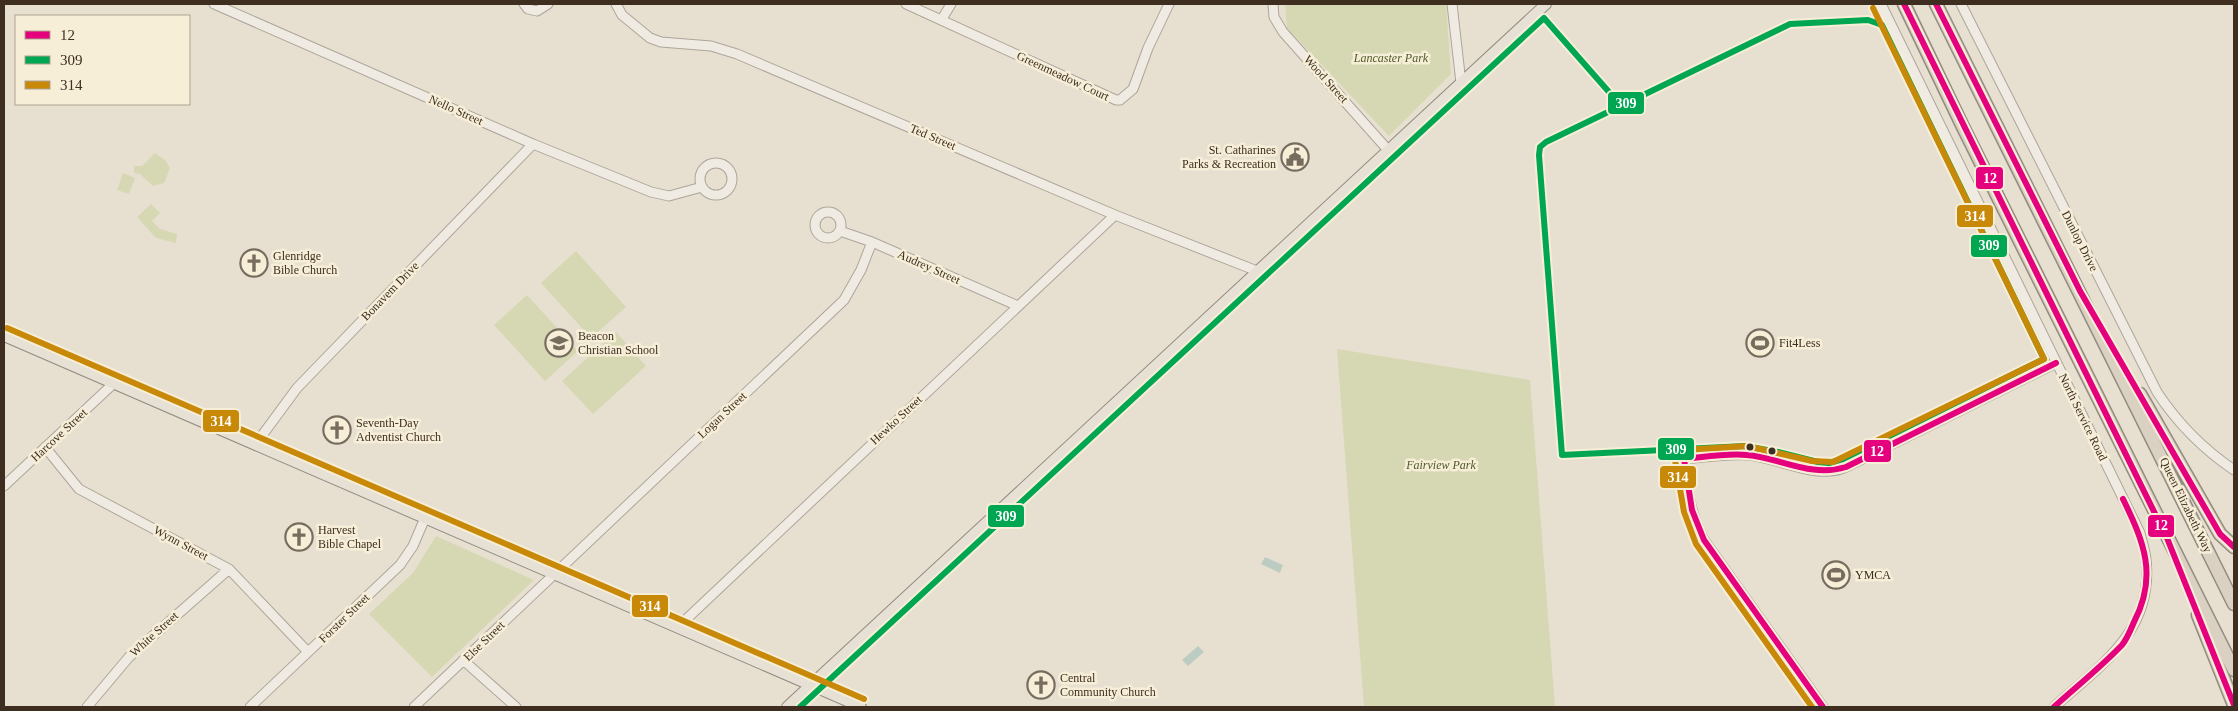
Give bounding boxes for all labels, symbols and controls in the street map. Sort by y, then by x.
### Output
legend [15,15,190,105]
text: 12 [60,27,75,43]
street label: Greenmeadow Court [1015,48,1112,104]
park label: Lancaster Park [1353,51,1429,65]
text: 309 [60,52,83,68]
street label: Wood Street [1301,52,1352,106]
text: 314 [60,77,83,93]
line badge: 309 [1607,91,1645,115]
street label: Nello Street [427,92,486,128]
text: 309 [1616,96,1637,111]
street label: Ted Street [908,121,959,153]
public building icon: St. Catharines Parks & Recreation [1280,142,1310,172]
place label: St. Catharines Parks & Recreation [1182,143,1276,171]
line badge: 12 [1975,166,2004,190]
text: 12 [1983,171,1997,186]
line badge: 314 [1956,204,1994,228]
street label: Dunlop Drive [2059,208,2101,274]
text: 314 [1965,209,1986,224]
line badge: 309 [1970,234,2008,258]
text: 309 [1979,238,2000,253]
street label: Audrey Street [896,247,963,287]
church icon: Glenridge Bible Church [239,248,269,278]
place label: Glenridge Bible Church [273,249,337,277]
street label: Bonavem Drive [358,259,422,323]
school or university icon: Beacon Christian School [544,328,574,358]
sports icon: Fit4Less [1745,328,1775,358]
place label: Beacon Christian School [578,329,659,357]
place label: Fit4Less [1779,336,1821,350]
street label: North Service Road [2056,371,2110,463]
street label: Logan Street [695,388,750,441]
street label: Hewko Street [867,392,925,448]
street label: Harcove Street [28,405,90,465]
line badge: 314 [202,409,240,433]
text: 314 [211,414,232,429]
church icon: Seventh-Day Adventist Church [322,415,352,445]
place label: Seventh-Day Adventist Church [356,416,441,444]
line badge: 309 [1657,437,1695,461]
line badge: 12 [1863,439,1892,463]
text: 309 [1666,442,1687,457]
unlabelled marker [1745,442,1755,452]
text: 12 [1870,444,1884,459]
unlabelled marker [1767,446,1777,456]
street label: Queen Elizabeth Way [2157,455,2215,555]
park label: Fairview Park [1405,458,1476,472]
line badge: 314 [1659,465,1697,489]
text: 314 [1668,470,1689,485]
line badge: 309 [987,504,1025,528]
text: 309 [996,509,1017,524]
line badge: 12 [2147,514,2175,538]
text: 12 [2154,518,2168,533]
church icon: Harvest Bible Chapel [284,522,314,552]
street label: Wynn Street [151,523,211,563]
place label: Harvest Bible Chapel [318,523,382,551]
sports icon: YMCA [1821,560,1851,590]
place label: YMCA [1855,568,1891,582]
street label: Forster Street [316,590,373,646]
line badge: 314 [631,594,669,618]
text: 314 [640,599,661,614]
street label: White Street [127,608,182,659]
street label: Else Street [461,618,508,664]
church icon: Central Community Church [1026,670,1056,700]
place label: Central Community Church [1060,671,1156,699]

